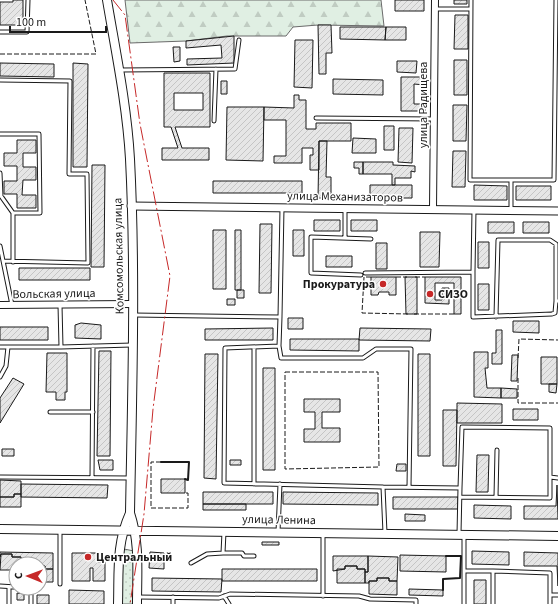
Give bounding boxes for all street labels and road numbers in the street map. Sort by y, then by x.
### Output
street label: улица Радищева [415,62,432,148]
street label: улица Механизаторов [287,187,403,207]
street label: Комсомольская улица [109,198,129,314]
street label: Вольская улица [12,285,96,303]
street label: улица Ленина [242,511,316,529]

